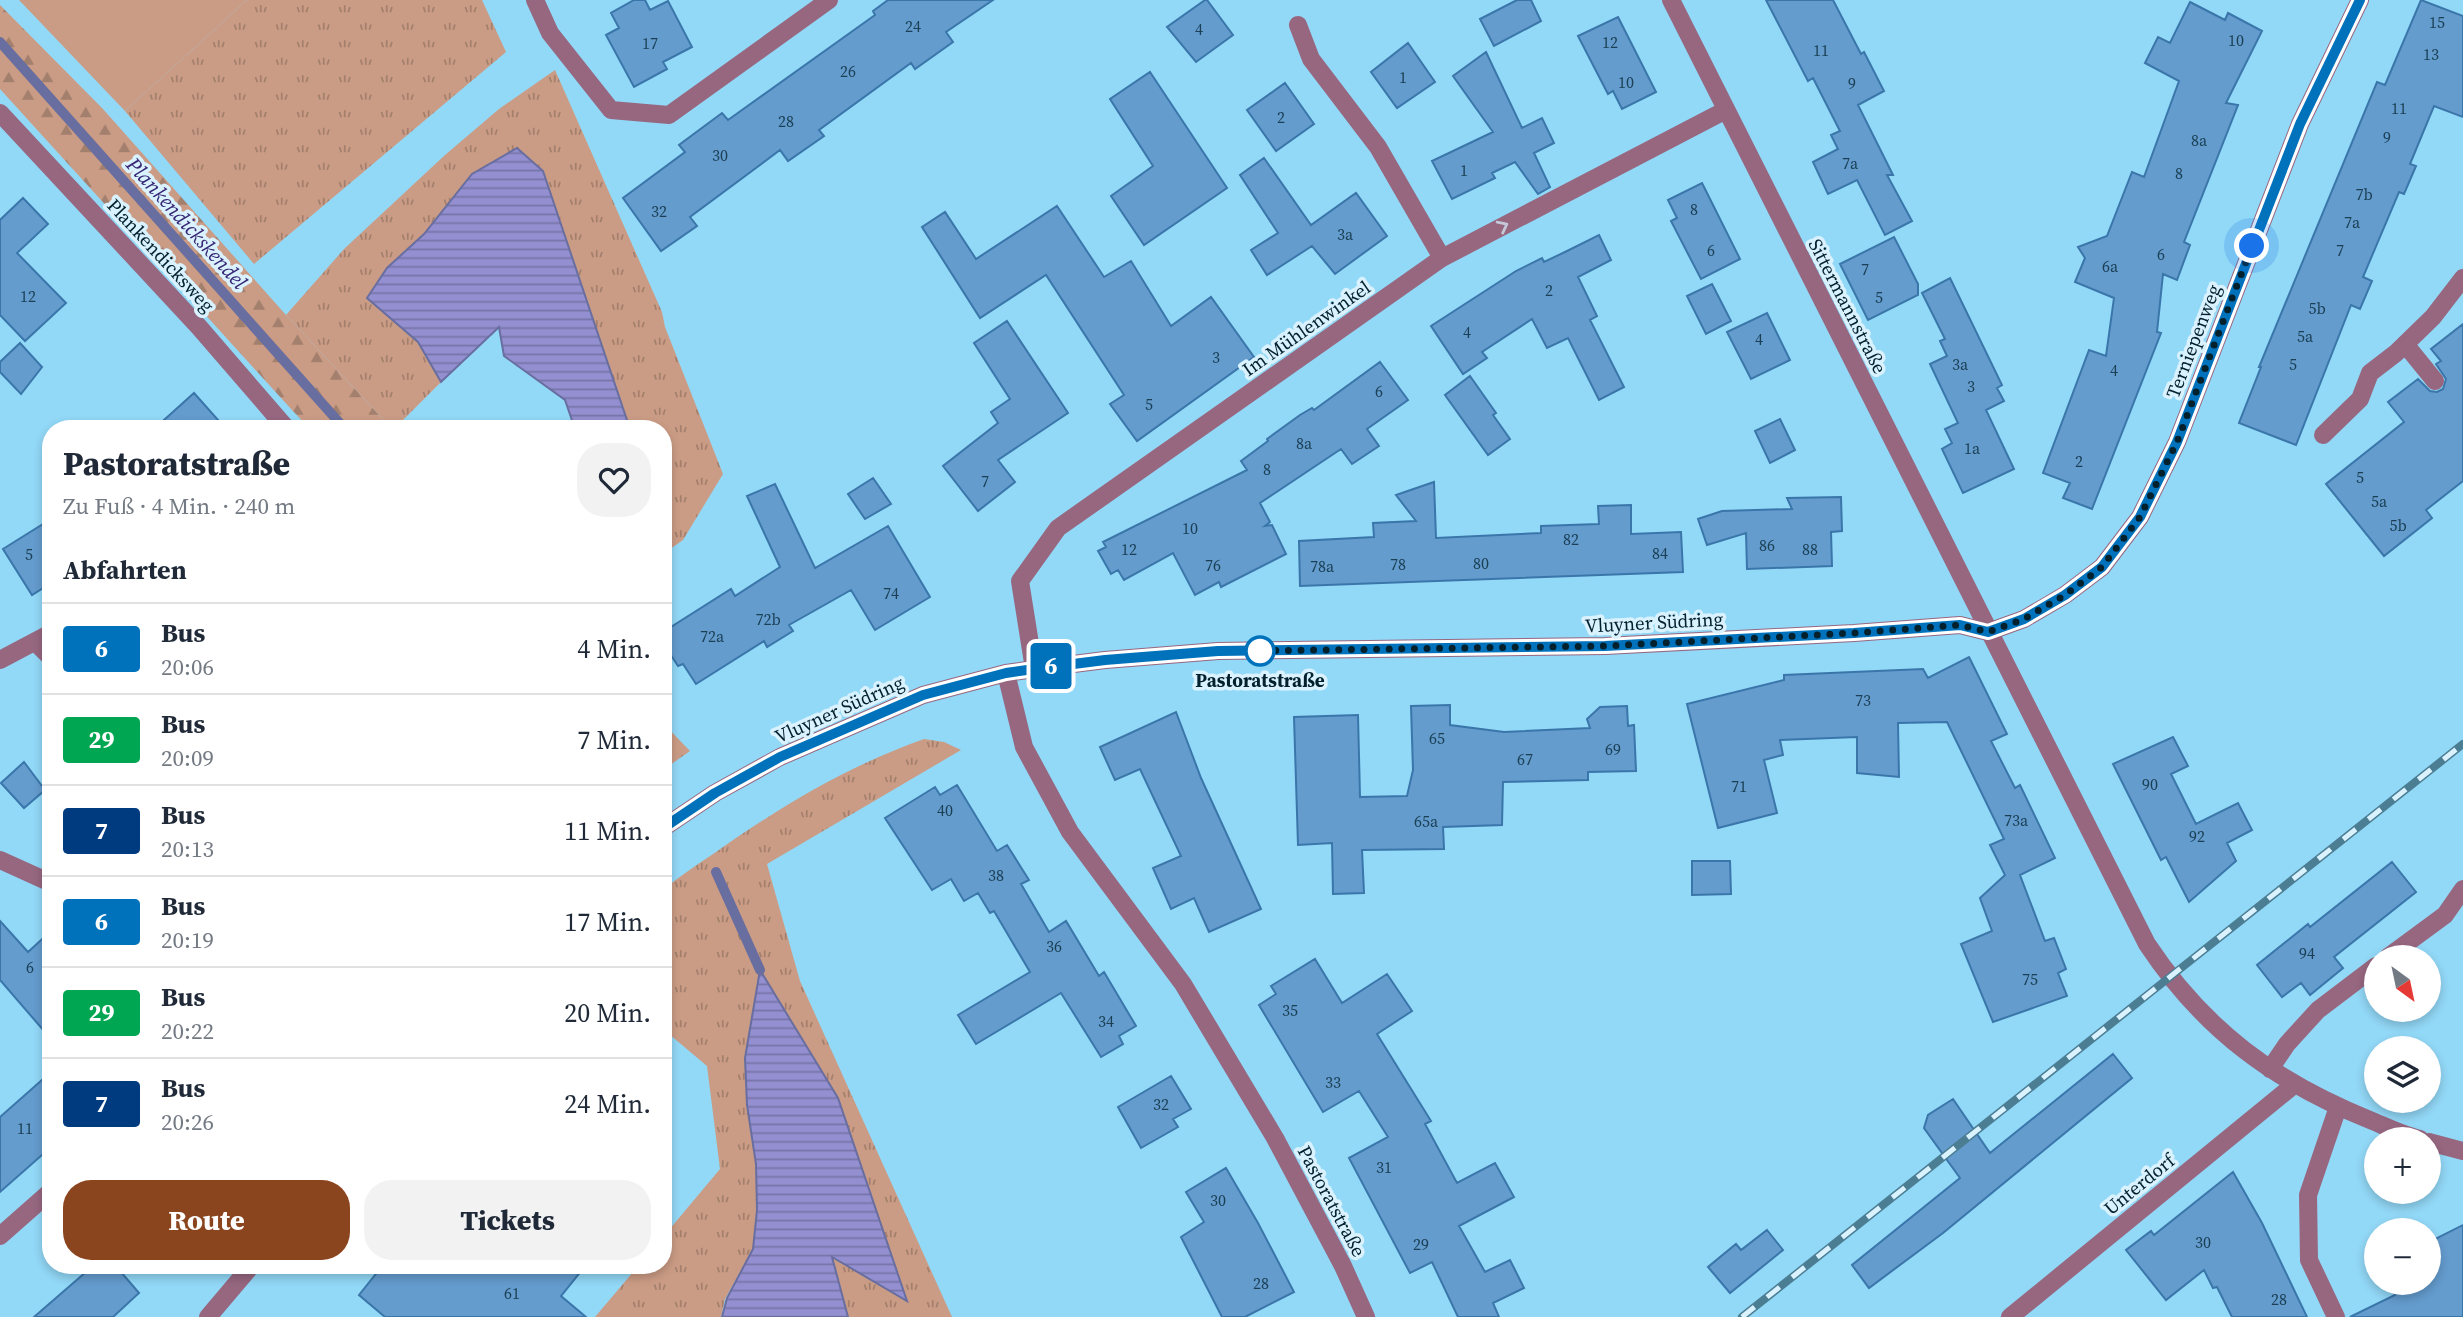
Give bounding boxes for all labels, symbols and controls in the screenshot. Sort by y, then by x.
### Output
house number: 15 [2429,11,2445,33]
house number: 24 [905,15,921,37]
house number: 4 [1195,18,1203,40]
house number: 10 [2228,29,2244,51]
house number: 12 [1602,31,1618,53]
house number: 17 [642,32,658,54]
house number: 11 [1813,39,1829,61]
house number: 13 [2423,43,2439,65]
house number: 26 [840,60,856,82]
house number: 1 [1399,66,1407,88]
house number: 10 [1618,71,1634,93]
house number: 9 [1848,72,1856,94]
house number: 11 [2391,97,2407,119]
house number: 2 [1277,106,1285,128]
house number: 28 [778,110,794,132]
house number: 9 [2383,126,2391,148]
house number: 8a [2191,129,2208,151]
house number: 30 [712,144,728,166]
water label: Plankendickskendel [119,150,254,295]
house number: 7a [1842,152,1859,174]
house number: 1 [1460,159,1468,181]
house number: 8 [2175,162,2183,184]
house number: 7b [2355,183,2373,205]
street label: Plankendicksweg [102,193,221,318]
house number: 8 [1690,198,1698,220]
house number: 32 [651,200,667,222]
house number: 7a [2344,211,2361,233]
one-way arrow [1496,221,1508,235]
house number: 3a [1337,223,1354,245]
your location [2234,228,2269,263]
street label: Sittermannstraße [1803,234,1893,378]
house number: 6 [1707,239,1715,261]
house number: 7 [2336,239,2344,261]
house number: 6 [2157,243,2165,265]
house number: 6a [2102,255,2119,277]
house number: 7 [1861,258,1869,280]
street label: Im Mühlenwinkel [1237,274,1376,382]
house number: 2 [1545,279,1553,301]
street label: Terniepenweg [2159,280,2227,402]
house number: 12 [20,285,36,307]
house number: 5 [1875,286,1883,308]
house number: 5b [2308,297,2326,319]
house number: 4 [1463,321,1471,343]
house number: 5a [2297,325,2314,347]
house number: 4 [1755,328,1763,350]
house number: 3 [1212,346,1220,368]
house number: 3a [1952,353,1969,375]
house number: 5 [2289,353,2297,375]
house number: 4 [2110,359,2118,381]
house number: 3 [1967,375,1975,397]
house number: 6 [1375,380,1383,402]
house number: 5 [1145,393,1153,415]
house number: 8a [1296,432,1313,454]
house number: 1a [1964,437,1981,459]
text: Pastoratstraße [63,441,290,486]
button: heart [577,443,651,517]
house number: 2 [2075,450,2083,472]
house number: 8 [1263,458,1271,480]
house number: 5 [2356,466,2364,488]
house number: 7 [981,470,989,492]
text: Zu Fuß · 4 Min. · 240 m [63,490,295,522]
house number: 5a [2371,490,2388,512]
house number: 5b [2389,514,2407,536]
house number: 10 [1182,517,1198,539]
house number: 82 [1563,528,1579,550]
house number: 86 [1759,534,1775,556]
house number: 12 [1121,538,1137,560]
house number: 88 [1802,538,1818,560]
house number: 84 [1652,542,1668,564]
house number: 5 [25,543,33,565]
text: Abfahrten [63,552,187,588]
house number: 80 [1473,552,1489,574]
house number: 78 [1390,553,1406,575]
house number: 76 [1205,554,1221,576]
house number: 78a [1310,555,1335,577]
house number: 74 [883,582,899,604]
street label: Vluyner Südring [1584,605,1724,639]
house number: 72b [755,608,781,630]
text: Bus [161,615,205,651]
house number: 72a [700,625,725,647]
text: 4 Min. [577,631,651,667]
text: 6 [95,632,108,665]
marker: Pastoratstraße [1245,636,1275,666]
line badge: 6 [1028,643,1074,689]
text: 6 [1044,649,1058,682]
text: 20:06 [161,651,214,683]
place label: Pastoratstraße [1195,667,1325,693]
street label: Vluyner Südring [770,669,908,749]
house number: 73 [1855,689,1871,711]
text: Bus [161,706,205,742]
text: 7 Min. [577,722,651,758]
text: 29 [88,723,115,756]
house number: 65 [1429,727,1445,749]
house number: 69 [1605,738,1621,760]
text: 20:09 [161,742,214,774]
house number: 67 [1517,748,1533,770]
house number: 90 [2142,773,2158,795]
house number: 71 [1731,775,1747,797]
text: Bus [161,797,205,833]
house number: 40 [937,799,953,821]
house number: 73a [2004,809,2029,831]
house number: 65a [1414,810,1439,832]
text: 11 Min. [564,813,651,849]
text: 7 [95,814,108,847]
house number: 92 [2189,825,2205,847]
text: 20:13 [161,833,214,865]
house number: 38 [988,864,1004,886]
text: Bus [161,888,205,924]
text: 17 Min. [564,904,651,940]
text: 6 [95,905,108,938]
text: 20:19 [161,924,214,956]
house number: 36 [1046,935,1062,957]
house number: 94 [2299,942,2315,964]
north arrow [2364,945,2441,1022]
map controls [2364,945,2441,1295]
house number: 6 [26,956,34,978]
house number: 75 [2022,968,2038,990]
text: Bus [161,979,205,1015]
text: 20 Min. [564,995,651,1031]
text: 29 [88,996,115,1029]
house number: 35 [1282,999,1298,1021]
house number: 34 [1098,1010,1114,1032]
text: 20:22 [161,1015,214,1047]
button: layers [2364,1036,2441,1113]
text: Bus [161,1070,205,1106]
house number: 33 [1325,1071,1341,1093]
text: 24 Min. [564,1086,651,1122]
text: 7 [95,1087,108,1120]
house number: 32 [1153,1093,1169,1115]
text: 20:26 [161,1106,214,1138]
house number: 11 [17,1117,33,1139]
button: + [2364,1127,2441,1204]
street label: Pastoratstraße [1292,1141,1372,1261]
street label: Unterdorf [2098,1146,2182,1221]
house number: 31 [1376,1156,1392,1178]
button: Route [63,1180,350,1260]
button: Tickets [364,1180,651,1260]
house number: 30 [1210,1189,1226,1211]
button: − [2364,1218,2441,1295]
house number: 30 [2195,1231,2211,1253]
house number: 29 [1413,1233,1429,1255]
house number: 28 [1253,1272,1269,1294]
house number: 61 [504,1282,520,1304]
house number: 28 [2271,1288,2287,1310]

